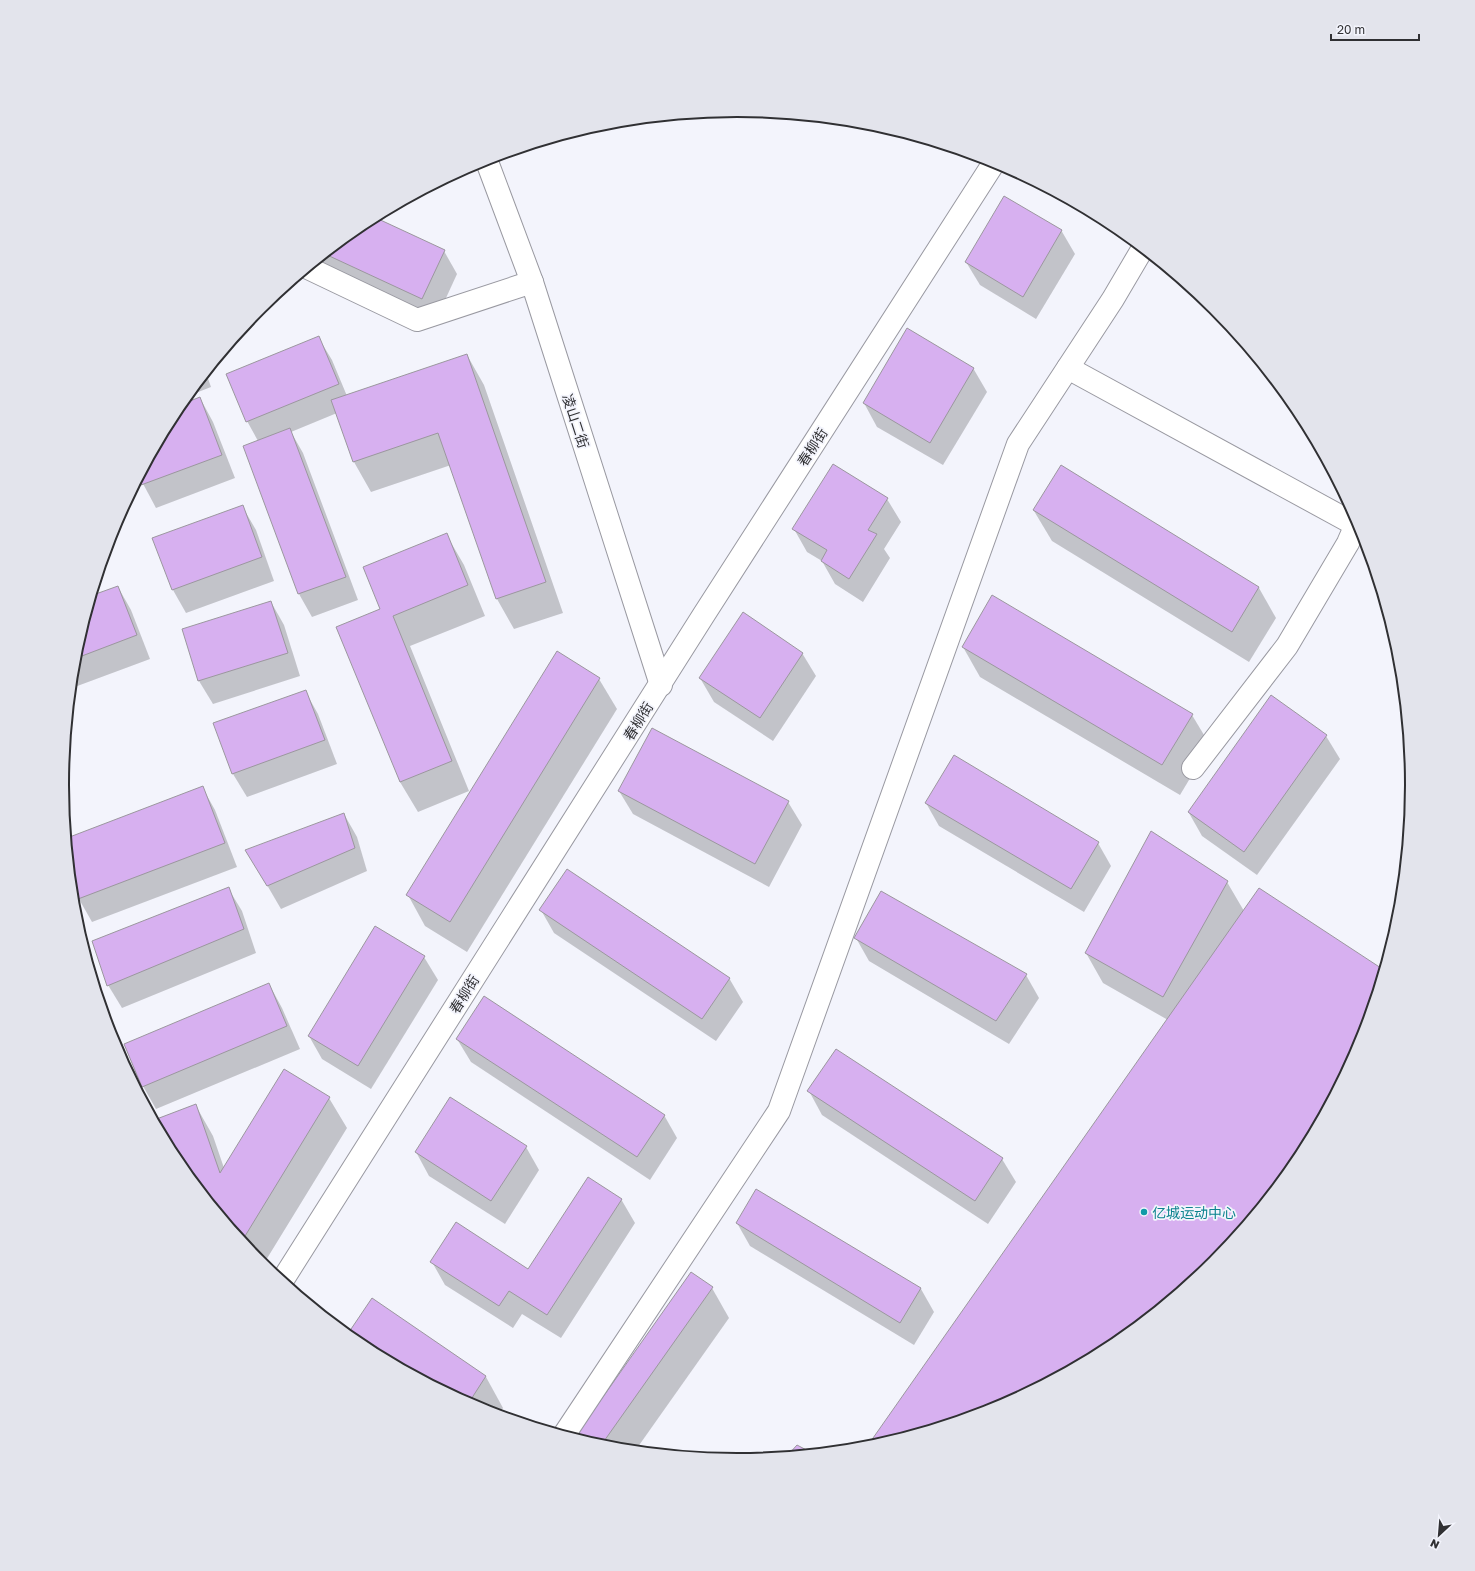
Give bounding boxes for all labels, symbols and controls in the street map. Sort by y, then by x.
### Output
scale bar [1331,16,1419,42]
text: 20 m [1337,22,1365,37]
street label: 凌山二街 [559,392,593,450]
street label: 春柳街 [793,425,831,469]
street label: 春柳街 [620,699,656,743]
street label: 春柳街 [446,972,482,1016]
place label: 亿城运动中心 [1152,1204,1236,1221]
marker: 亿城运动中心 [1139,1207,1149,1217]
north arrow [1419,1515,1459,1555]
text: N [1428,1537,1441,1552]

